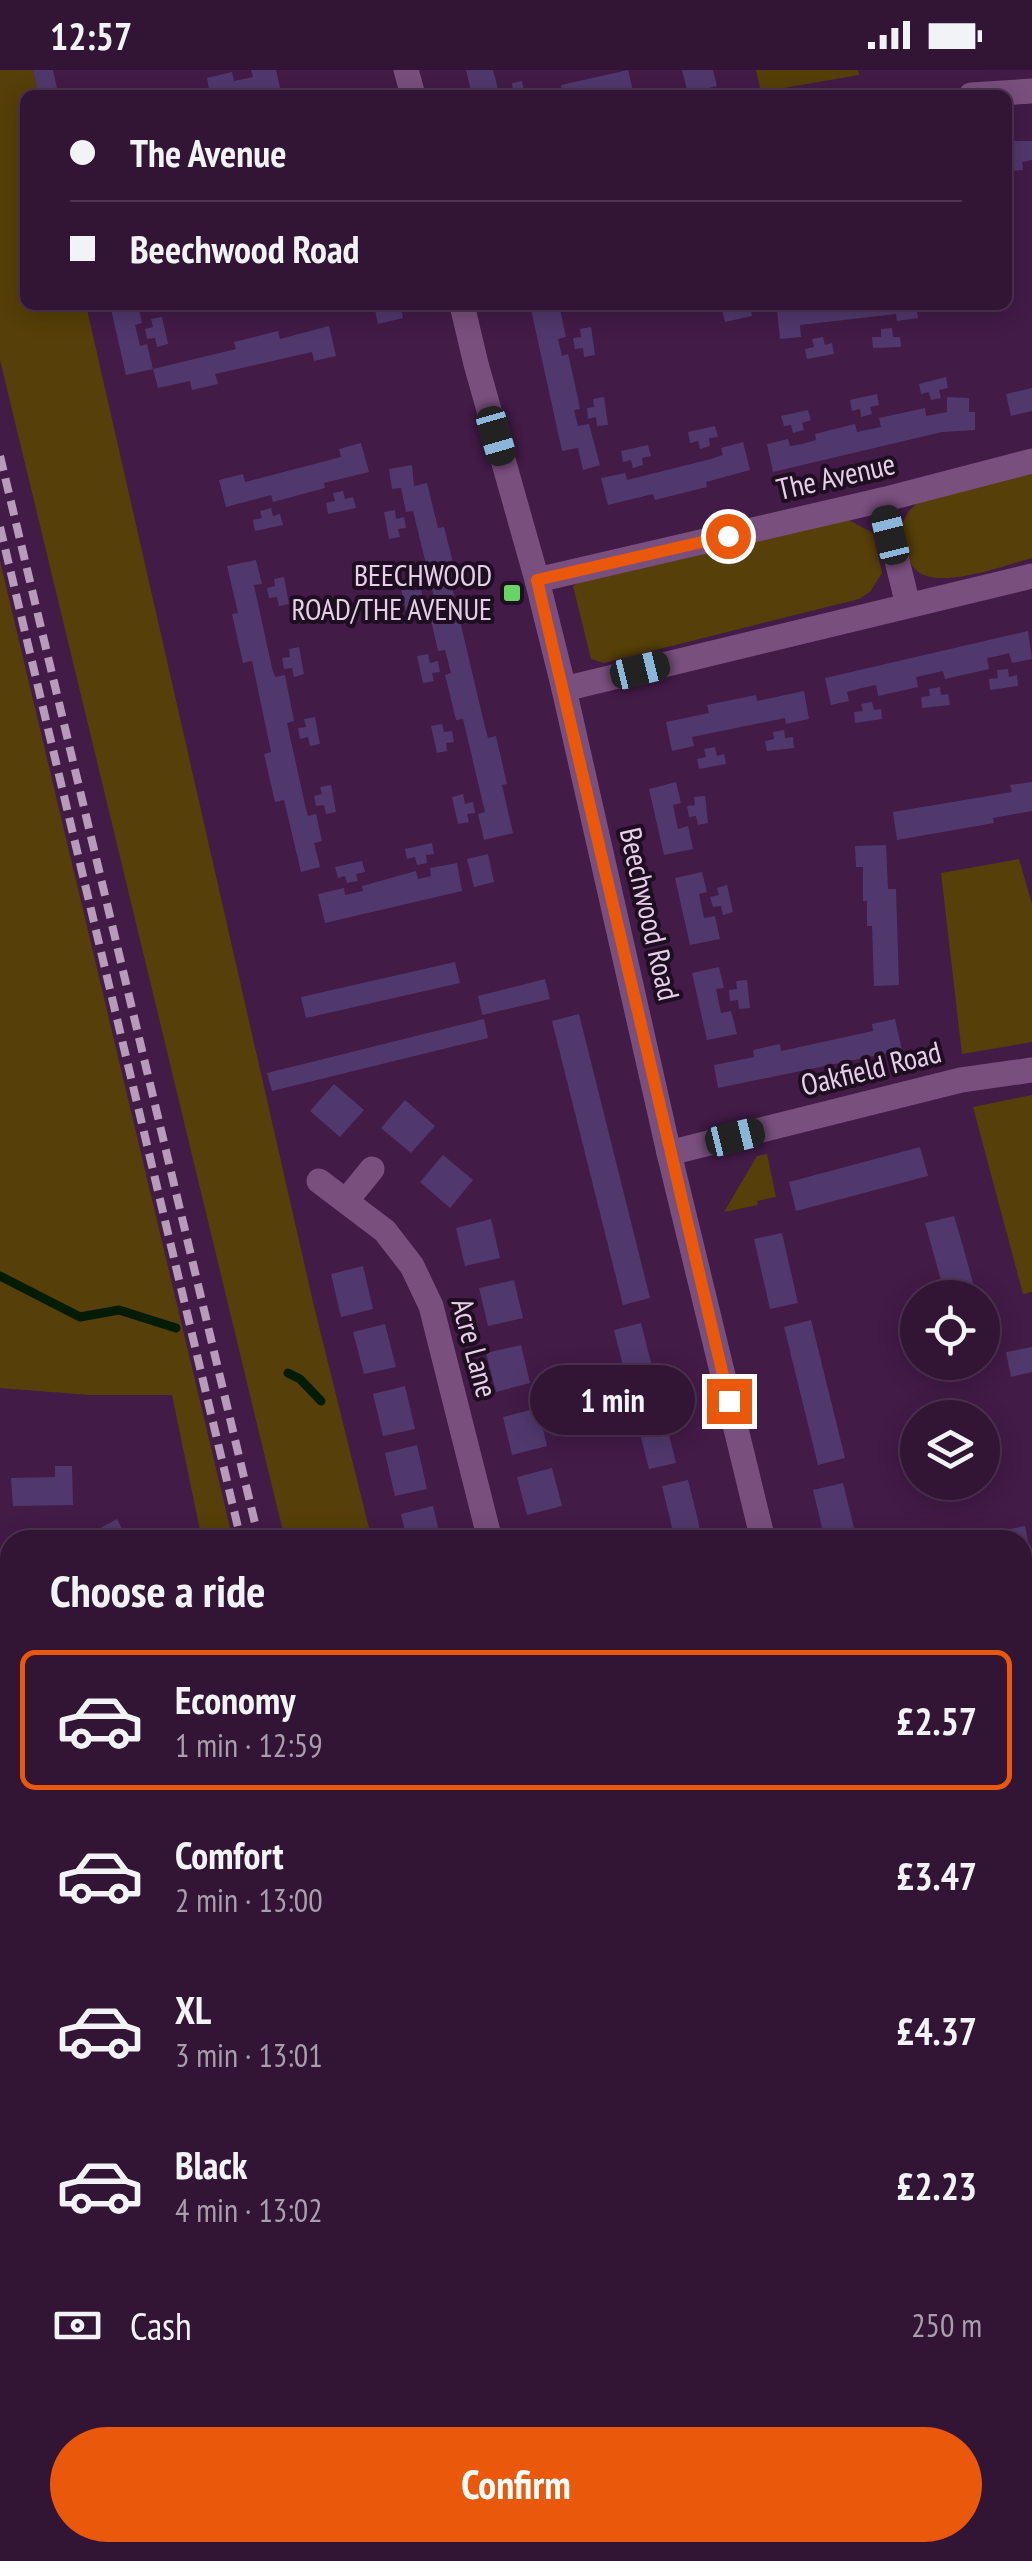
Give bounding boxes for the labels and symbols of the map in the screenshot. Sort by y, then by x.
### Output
car [473,403,519,469]
street label: The Avenue [773,443,899,508]
car [868,502,912,568]
route start [706,514,751,559]
place label: BEECHWOOD ROAD/THE AVENUE [291,555,492,628]
marker: BEECHWOOD ROAD/THE AVENUE [501,582,523,604]
car [607,648,673,692]
street label: Beechwood Road [612,823,689,1004]
street label: Oakfield Road [796,1031,945,1104]
car [702,1115,768,1159]
street label: Acre Lane [444,1294,507,1401]
callout: 1 min [529,1366,694,1436]
route end [707,1379,752,1424]

